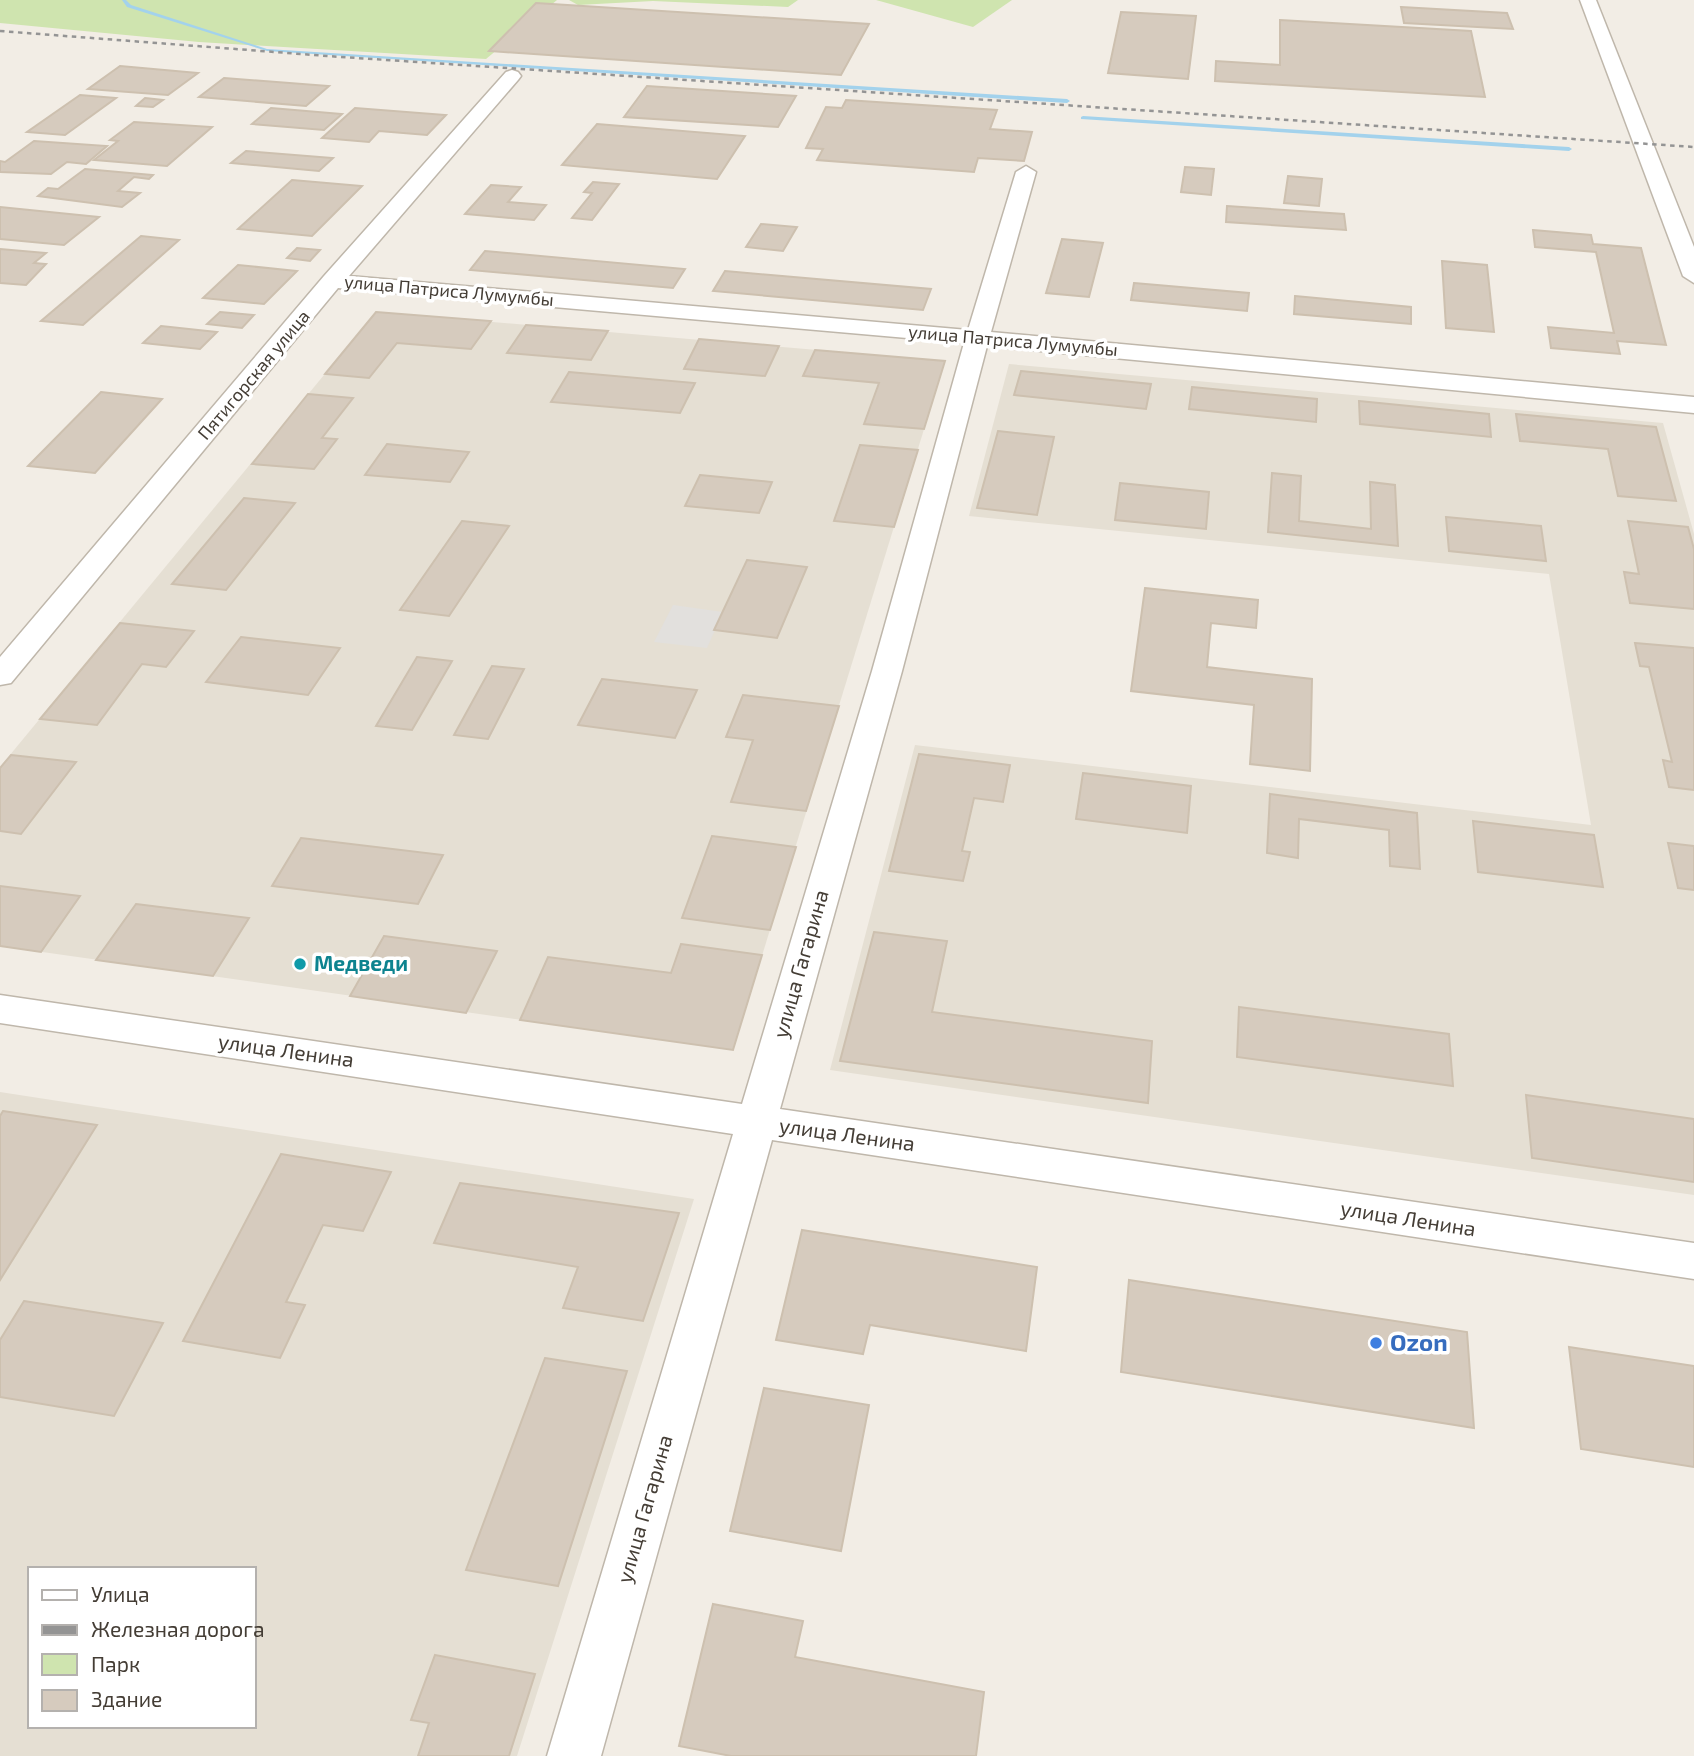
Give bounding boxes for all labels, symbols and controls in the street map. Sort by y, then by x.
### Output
street label: улица Патриса Лумумбы [343,270,555,310]
street label: Пятигорская улица [193,305,314,444]
street label: улица Патриса Лумумбы [907,320,1119,360]
street label: улица Гагарина [766,887,834,1041]
place label: Медведи [314,950,408,975]
marker: Медведи [292,956,308,972]
street label: улица Ленина [217,1028,356,1072]
street label: улица Ленина [778,1112,917,1156]
street label: улица Ленина [1339,1194,1478,1242]
place label: Ozon [1390,1327,1448,1356]
marker: Ozon [1368,1335,1384,1351]
street label: улица Гагарина [610,1432,678,1586]
legend [28,1567,256,1728]
text: Улица [91,1581,150,1606]
text: Железная дорога [91,1616,264,1641]
text: Парк [91,1651,140,1676]
text: Здание [91,1686,162,1711]

